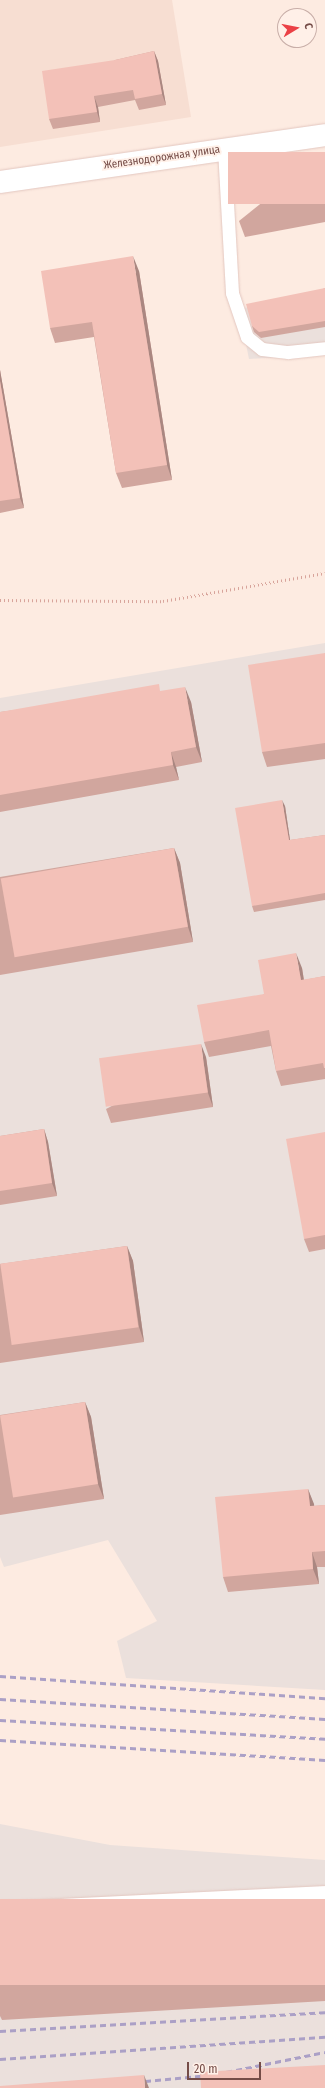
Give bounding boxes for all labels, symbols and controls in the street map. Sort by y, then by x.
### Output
north arrow [277,8,317,48]
text: С [301,22,315,30]
street label: Железнодорожная улица [103,143,221,173]
scale bar [189,2054,263,2080]
text: 20 m [194,2062,218,2076]

